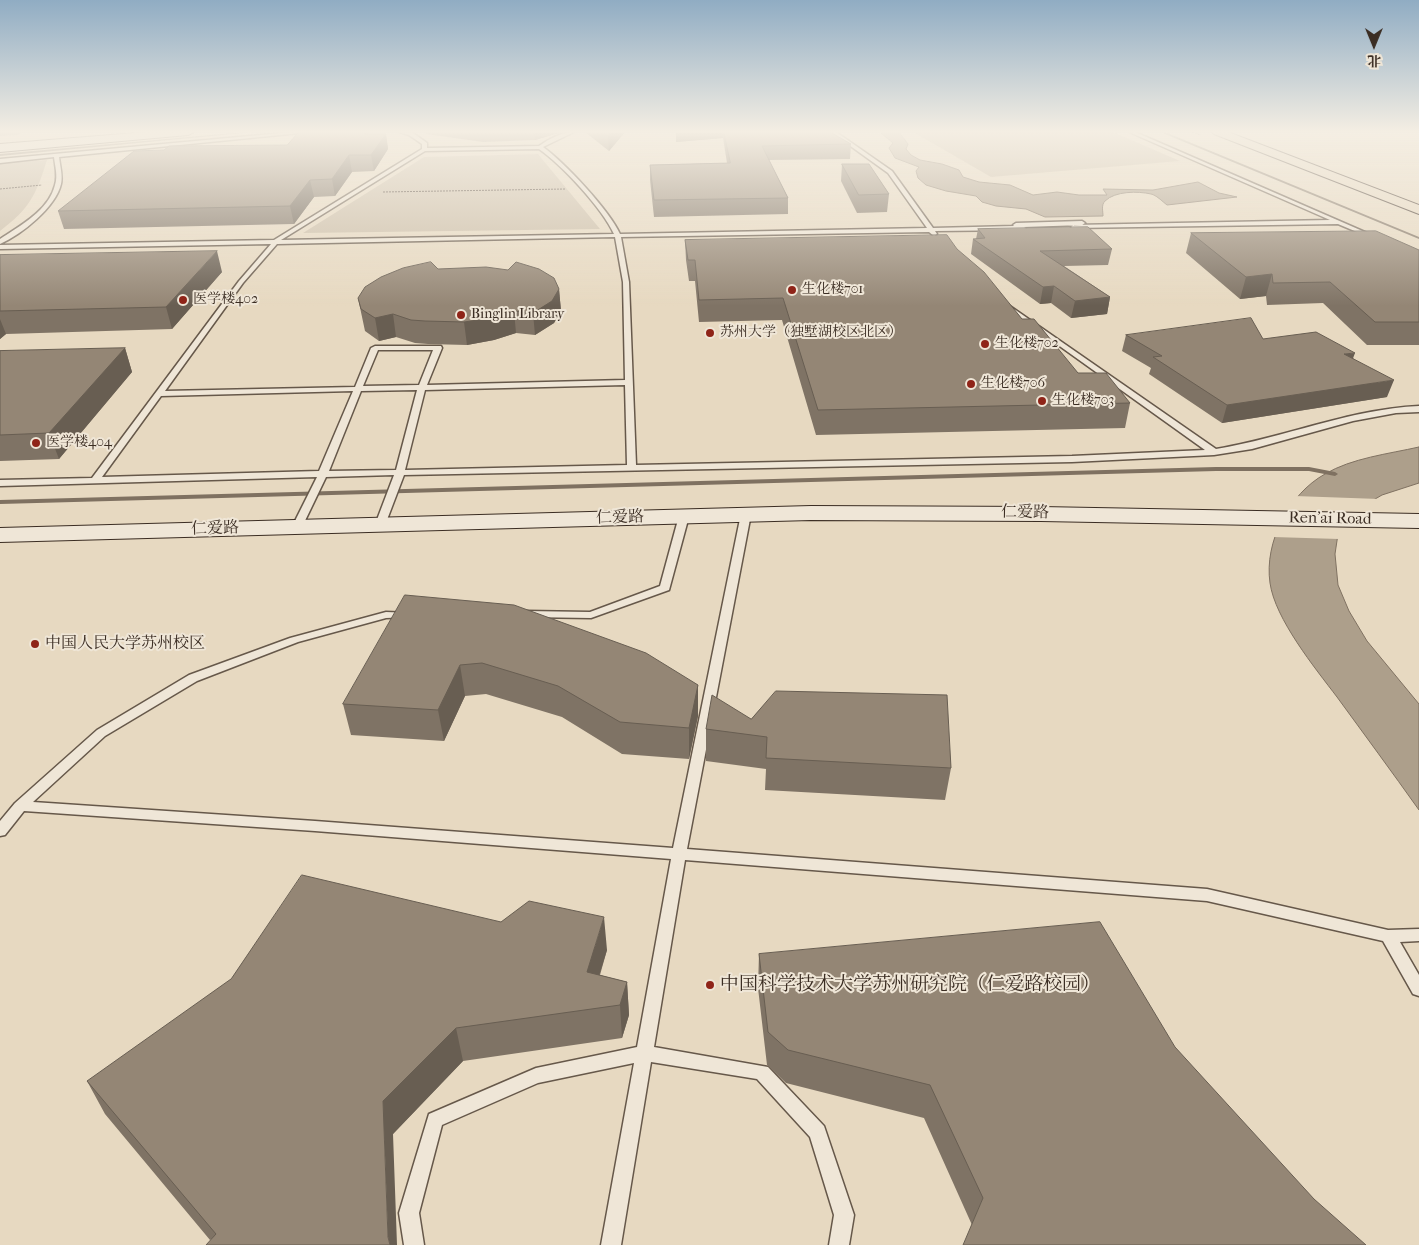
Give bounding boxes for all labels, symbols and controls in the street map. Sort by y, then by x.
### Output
north arrow [1349,20,1399,70]
text: 北 [1367,52,1381,69]
place label: 生化楼701 [802,282,863,298]
marker: 生化楼701 [786,284,798,296]
place label: 医学楼402 [193,292,258,308]
marker: 医学楼402 [177,294,189,306]
place label: Binglin Library [471,307,565,323]
marker: Binglin Library [455,309,467,321]
place label: 苏州大学（独墅湖校区北区） [720,325,902,341]
marker: 苏州大学（独墅湖校区北区） [704,327,716,339]
place label: 生化楼702 [995,336,1059,352]
marker: 生化楼702 [979,338,991,350]
place label: 生化楼706 [981,376,1045,392]
marker: 生化楼706 [965,378,977,390]
place label: 生化楼703 [1052,393,1114,409]
marker: 生化楼703 [1036,395,1048,407]
place label: 医学楼404 [46,435,112,451]
marker: 医学楼404 [30,437,42,449]
street label: 仁爱路 [1001,503,1049,523]
street label: 仁爱路 [596,508,644,528]
street label: Ren'ai Road [1288,509,1372,529]
street label: 仁爱路 [191,519,239,539]
place label: 中国人民大学苏州校区 [45,634,205,654]
marker: 中国人民大学苏州校区 [29,638,41,650]
place label: 中国科学技术大学苏州研究院（仁爱路校园） [720,974,1100,996]
marker: 中国科学技术大学苏州研究院（仁爱路校园） [704,979,716,991]

